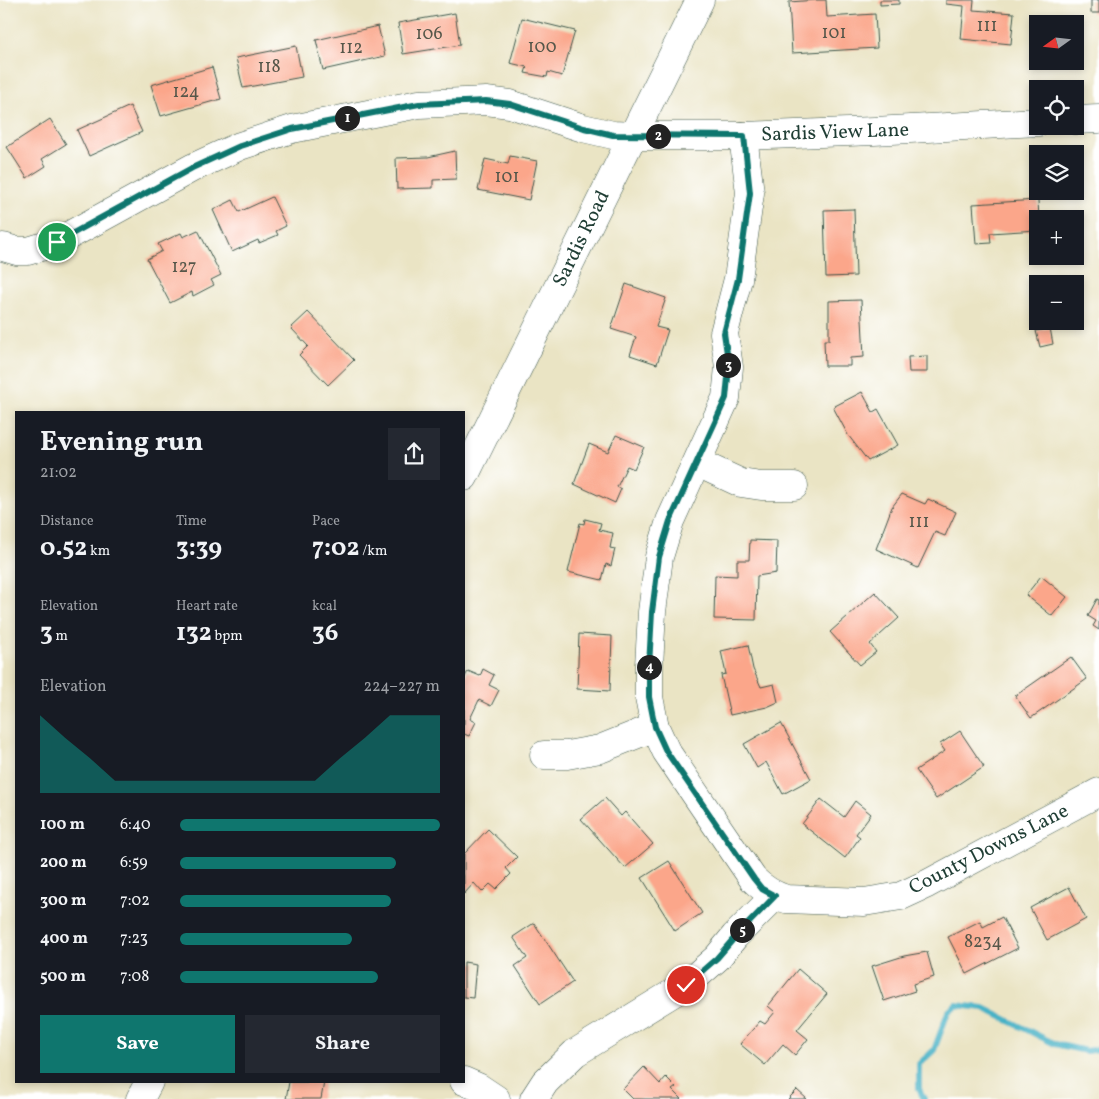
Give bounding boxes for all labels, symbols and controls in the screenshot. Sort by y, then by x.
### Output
house number: 111 [977,14,997,39]
north arrow [1029,15,1084,70]
map controls [1029,15,1084,330]
house number: 101 [822,21,846,46]
house number: 106 [415,22,443,47]
house number: 100 [528,35,557,60]
house number: 112 [339,36,363,61]
house number: 118 [257,55,281,80]
house number: 124 [173,80,199,105]
button: locate [1029,80,1084,135]
pin: 1 [334,106,360,130]
text: 1 [345,109,350,128]
street label: Sardis View Lane [760,116,910,150]
pin: 2 [646,124,670,148]
text: 2 [655,127,662,146]
button: layers [1029,145,1084,200]
house number: 101 [495,165,519,190]
street label: Sardis Road [547,186,617,292]
button: + [1029,210,1084,265]
pin [36,221,78,263]
icon: arrive [43,228,71,256]
house number: 127 [172,255,196,280]
button: − [1029,275,1084,330]
pin: 3 [716,352,740,378]
text: 3 [725,356,732,375]
text: Evening run [40,423,204,462]
button: share [388,428,440,480]
text: 21:02 [40,462,77,484]
house number: 111 [909,510,929,535]
text: Distance [40,512,94,531]
text: Time [176,512,207,531]
text: Pace [312,512,340,531]
text: 0.52 [40,531,87,566]
text: 3:39 [176,531,222,566]
text: 7:02 [312,531,359,566]
text: km [87,542,110,561]
text: /km [359,542,387,561]
text: Elevation [40,597,98,616]
text: Heart rate [176,597,238,616]
text: kcal [312,597,337,616]
text: 3 [40,616,53,651]
text: 132 [176,616,212,651]
text: 36 [312,616,338,651]
text: m [53,627,68,646]
text: bpm [212,627,243,646]
pin: 4 [636,654,662,680]
text: 4 [645,658,654,677]
text: Elevation [40,676,107,698]
text: 224–227 m [363,676,440,698]
street label: County Downs Lane [904,798,1074,902]
text: 100 m [40,814,85,836]
text: 6:40 [120,814,151,836]
text: 200 m [40,852,87,874]
text: 6:59 [120,852,148,874]
text: 300 m [40,890,86,912]
text: 7:02 [120,890,150,912]
pin: 5 [730,918,754,942]
text: 5 [739,921,746,940]
text: 400 m [40,928,88,950]
text: 7:23 [120,928,148,950]
house number: 8234 [964,930,1002,955]
pin [665,964,707,1006]
text: 500 m [40,966,86,988]
text: 7:08 [120,966,149,988]
icon: check [672,971,700,999]
button: Save [40,1015,235,1073]
button: Share [245,1015,440,1073]

